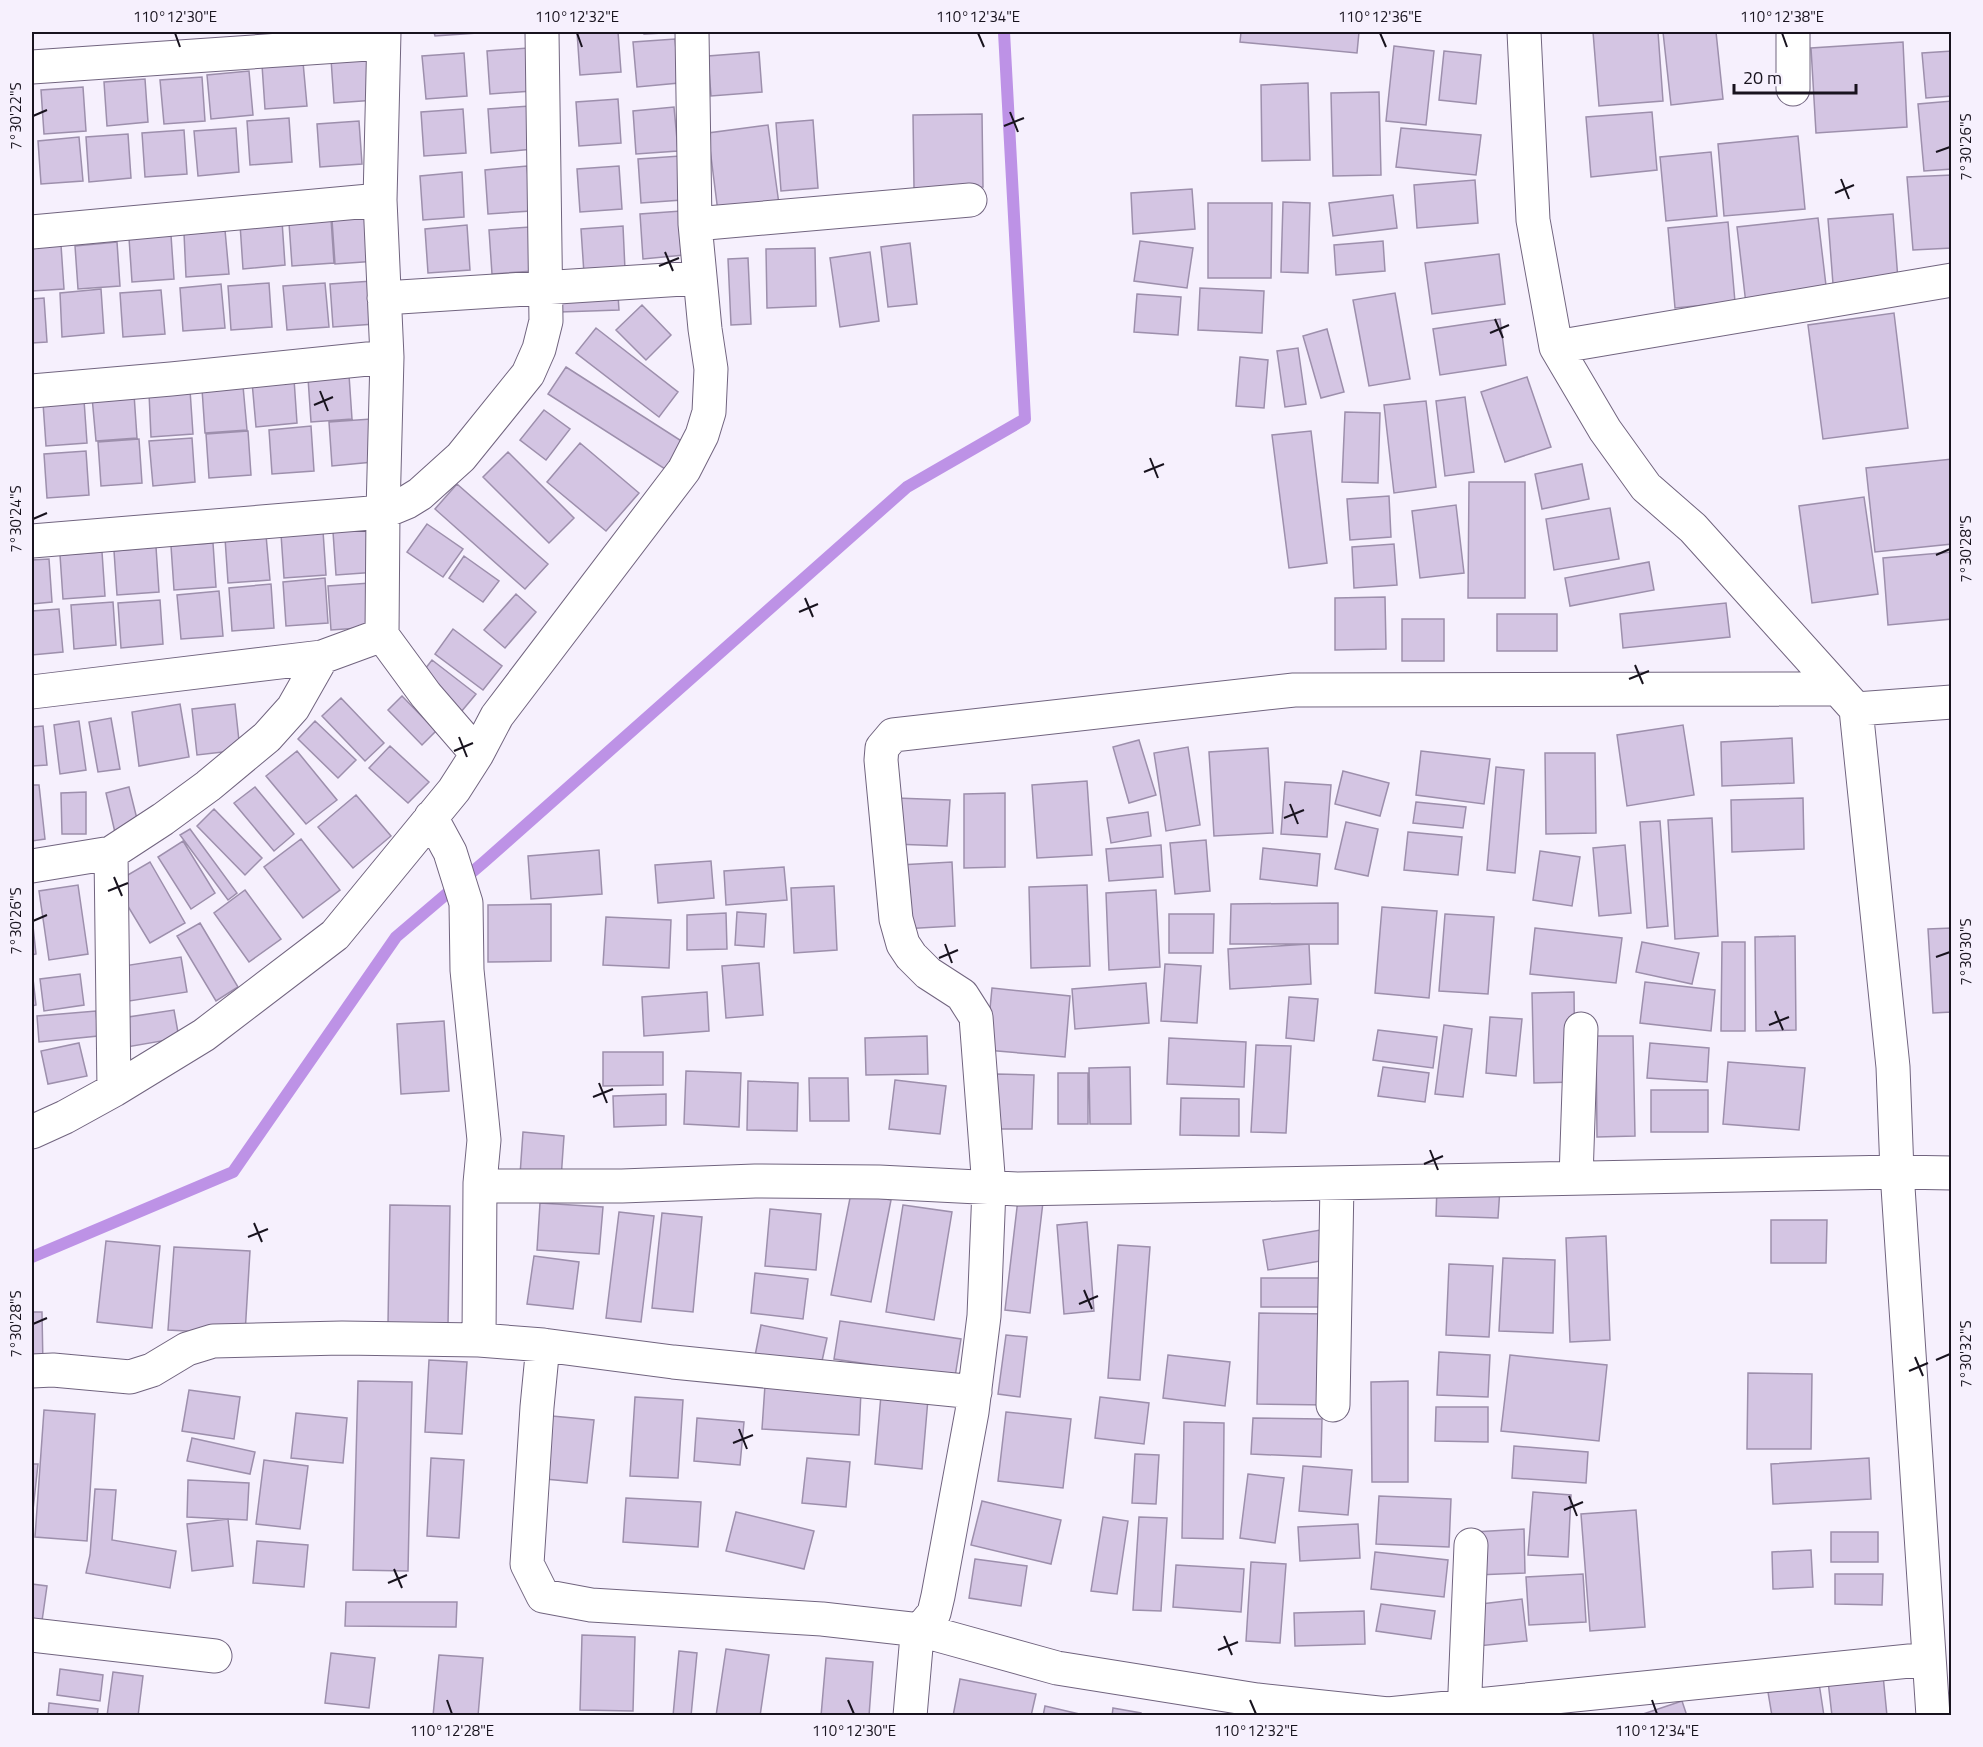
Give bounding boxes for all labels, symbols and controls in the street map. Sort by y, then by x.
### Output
text: 110°12'30"E [133,5,217,28]
text: 110°12'32"E [535,5,619,28]
text: 110°12'34"E [936,5,1020,28]
text: 110°12'36"E [1338,5,1422,28]
text: 110°12'38"E [1740,5,1824,28]
scale bar [1734,57,1856,95]
text: 20 m [1743,64,1782,91]
text: 7°30'22"S [4,82,27,150]
text: 7°30'26"S [1954,113,1977,181]
text: 7°30'24"S [4,485,27,553]
text: 7°30'28"S [1954,515,1977,583]
text: 7°30'26"S [4,887,27,955]
text: 7°30'30"S [1954,918,1977,986]
text: 7°30'28"S [4,1290,27,1358]
text: 7°30'32"S [1954,1320,1977,1388]
text: 110°12'28"E [410,1719,494,1742]
text: 110°12'30"E [812,1719,896,1742]
text: 110°12'32"E [1214,1719,1298,1742]
text: 110°12'34"E [1615,1719,1699,1742]

